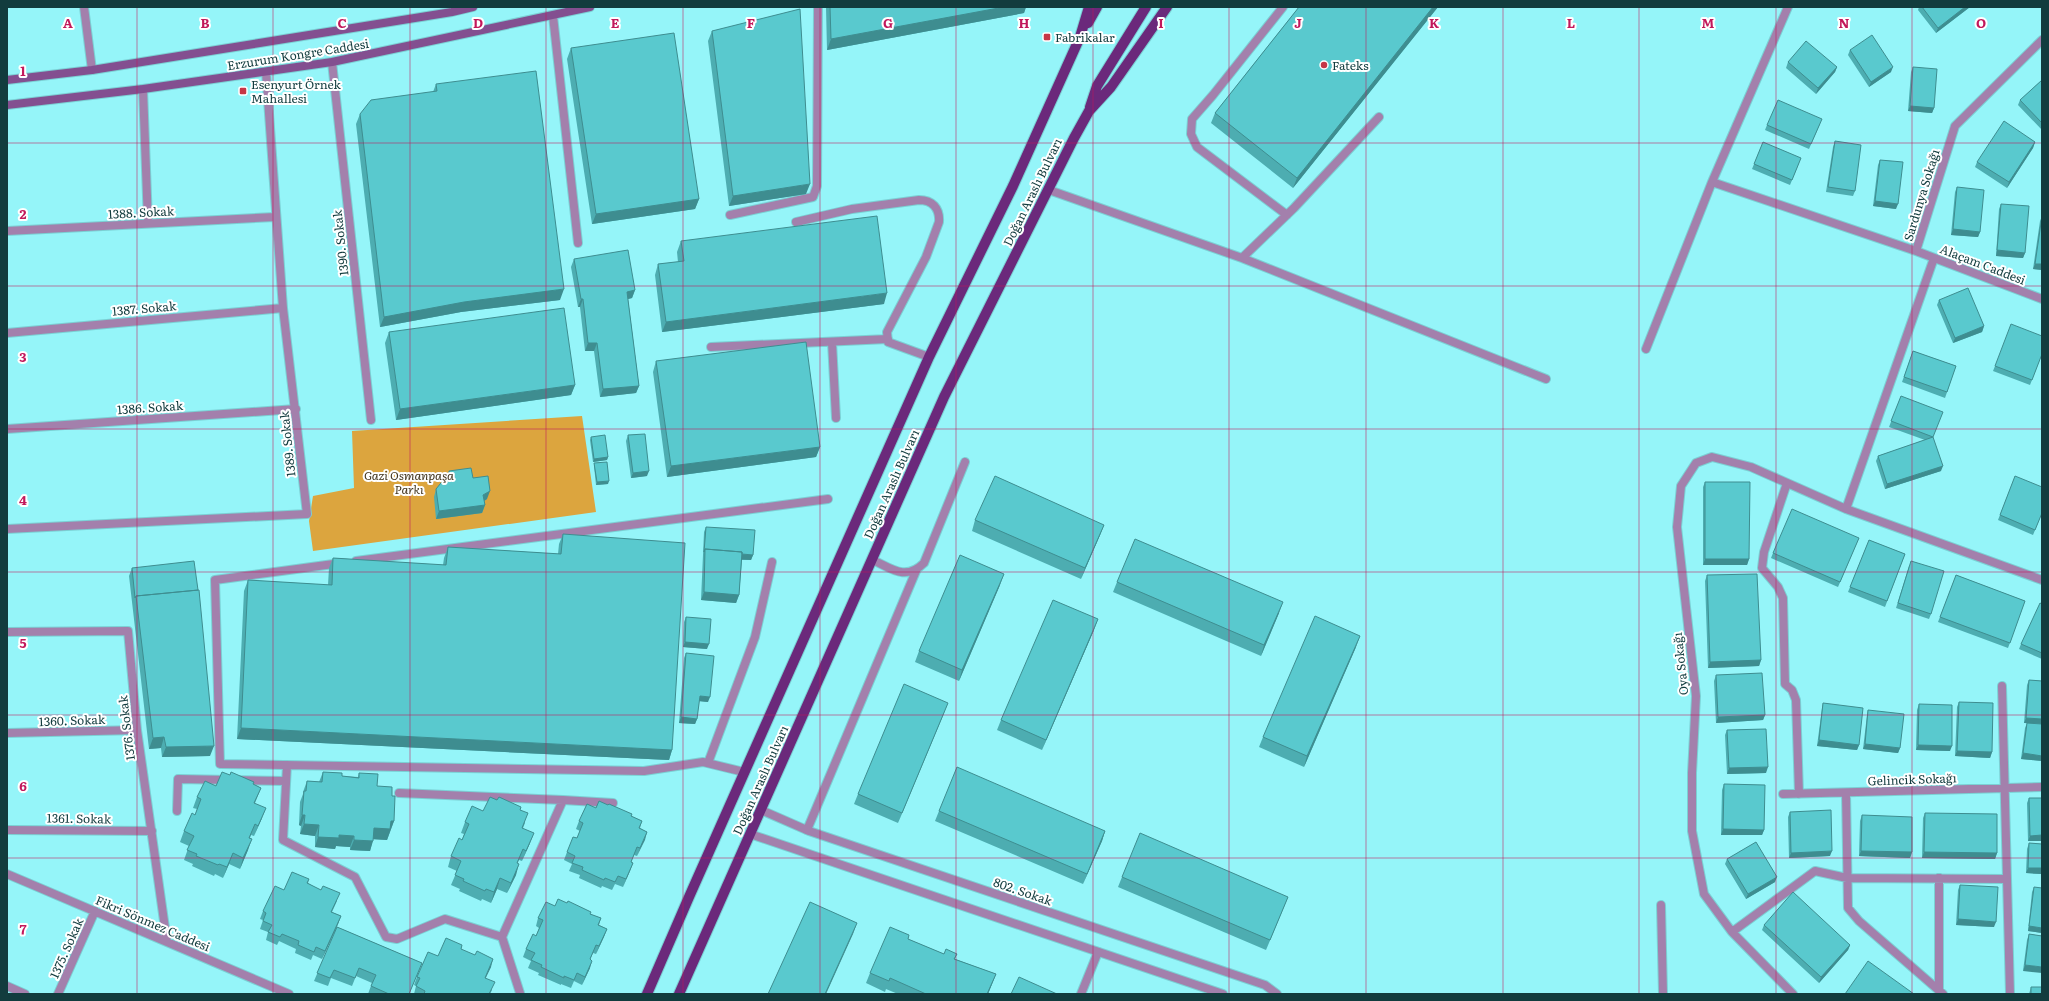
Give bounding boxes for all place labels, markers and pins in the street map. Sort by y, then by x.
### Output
place label: Fabrikalar [1055,28,1115,46]
marker: Fabrikalar [1042,32,1052,42]
place label: Fateks [1332,56,1369,74]
marker: Fateks [1319,60,1329,70]
place label: Esenyurt Örnek Mahallesi [251,75,342,107]
marker: Esenyurt Örnek Mahallesi [238,86,248,96]

